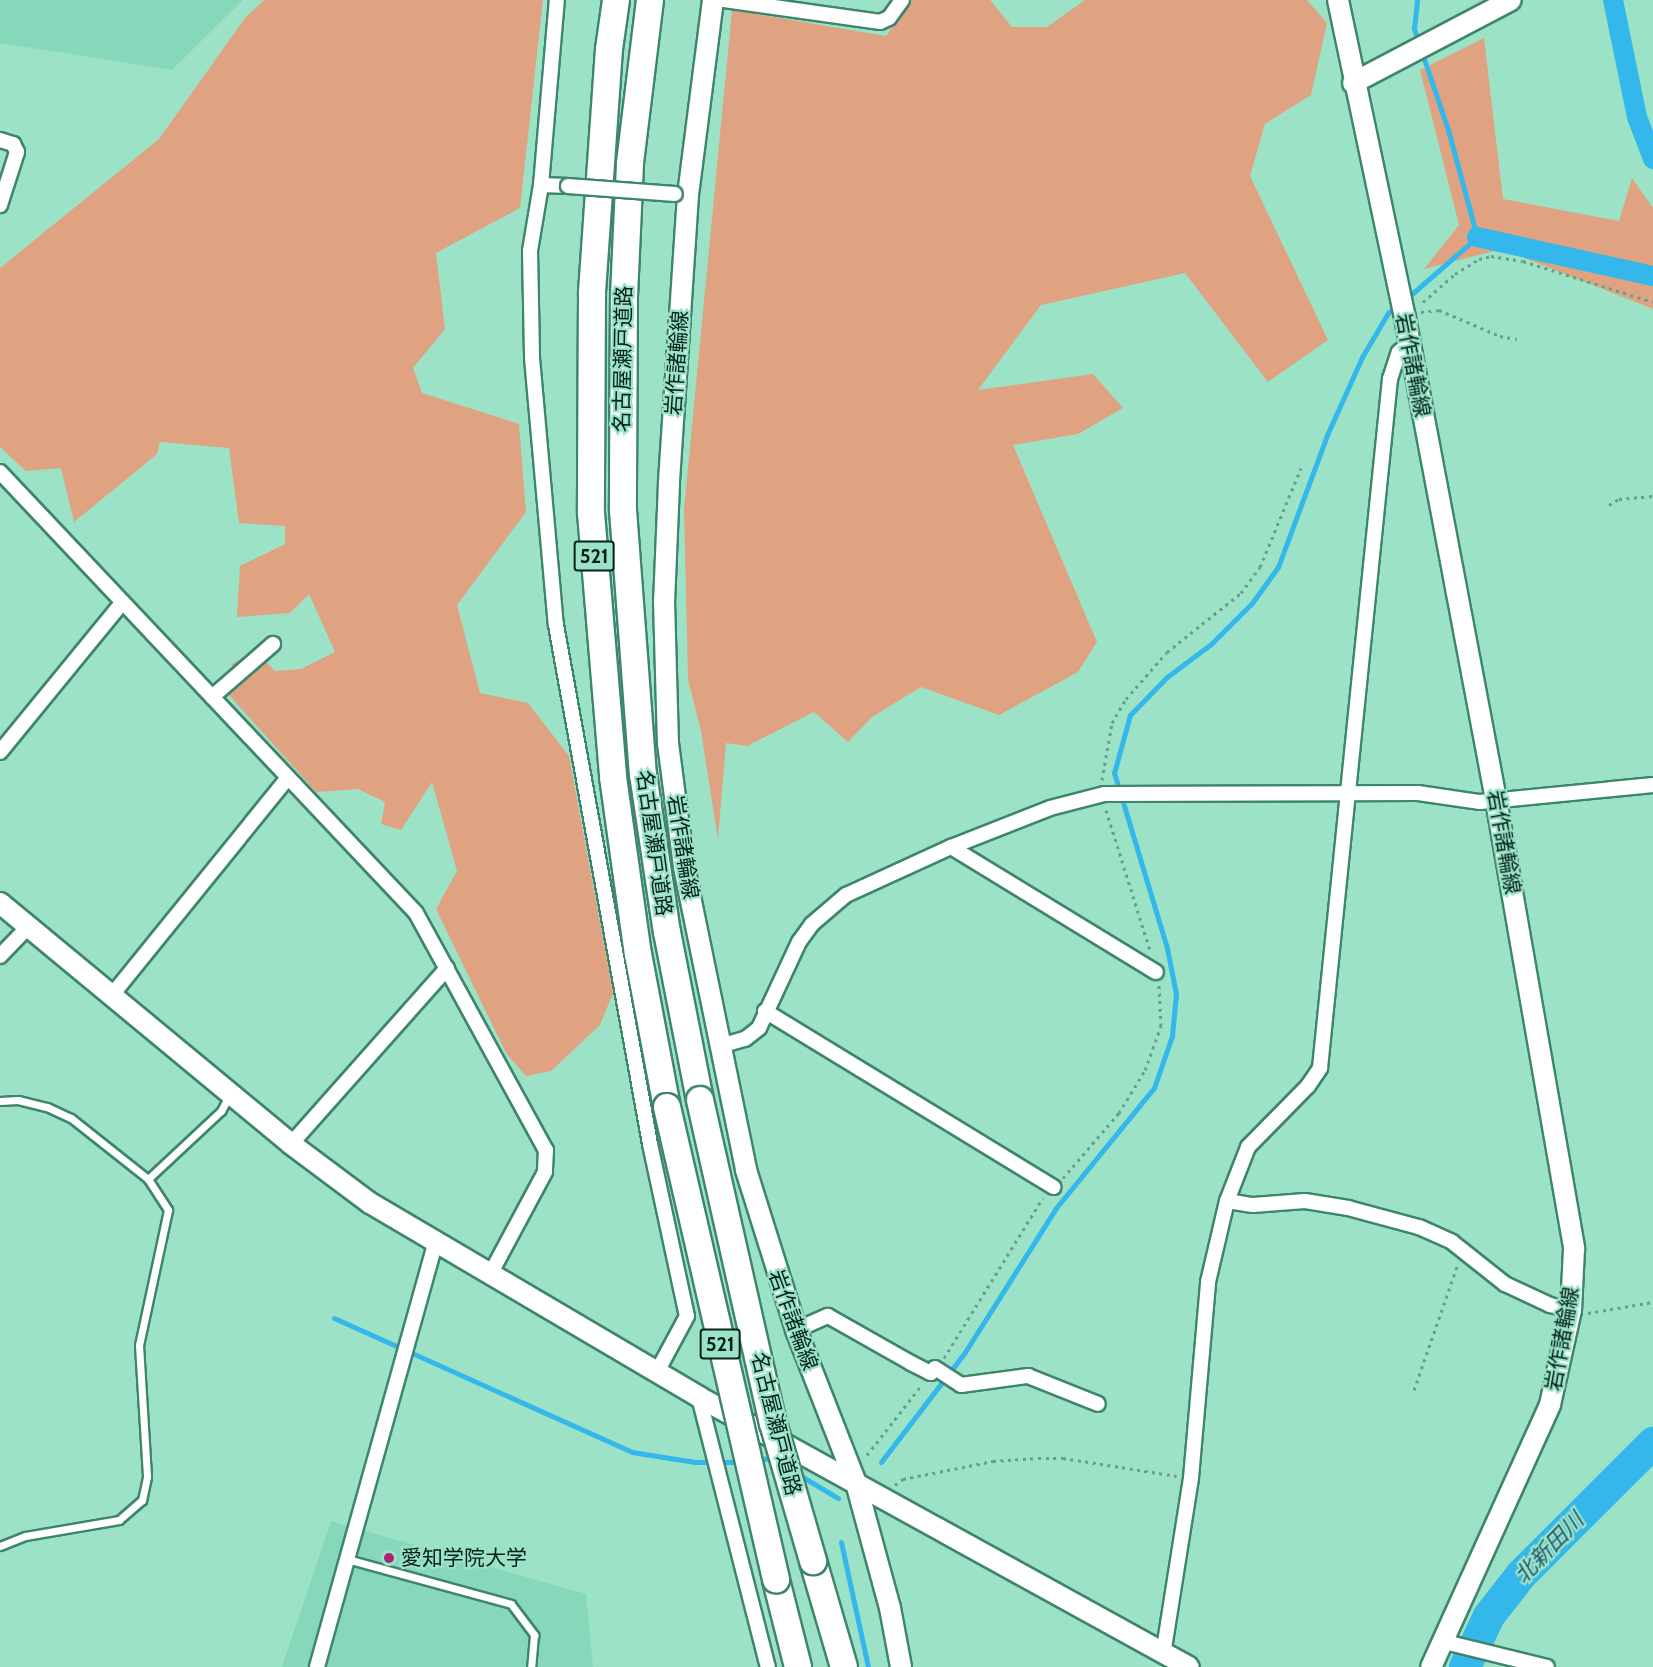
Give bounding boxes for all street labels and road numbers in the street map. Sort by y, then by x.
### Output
street label: 名古屋瀬戸道路 [609,285,637,433]
street label: 岩作諸輪線 [661,310,693,416]
street label: 岩作諸輪線 [1391,311,1435,419]
road number: 521 [573,539,615,573]
street label: 名古屋瀬戸道路 [631,768,677,918]
street label: 岩作諸輪線 [1482,788,1526,896]
street label: 岩作諸輪線 [662,793,704,901]
street label: 岩作諸輪線 [763,1266,823,1374]
street label: 岩作諸輪線 [1540,1285,1584,1393]
road number: 521 [699,1327,741,1361]
street label: 名古屋瀬戸道路 [746,1350,806,1498]

